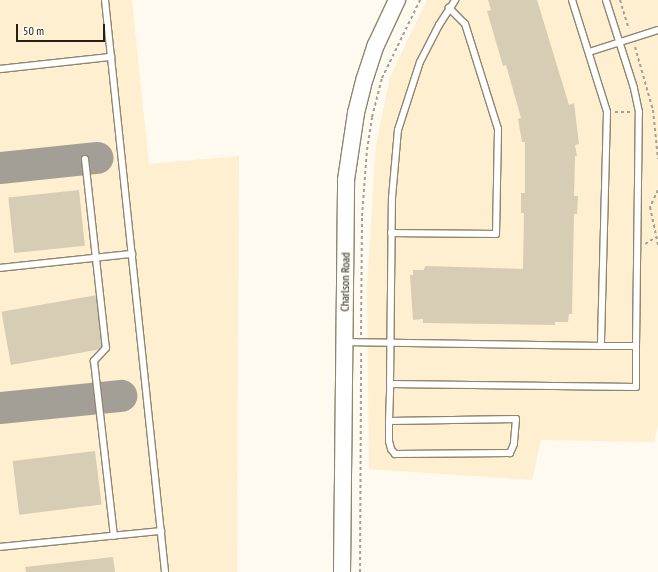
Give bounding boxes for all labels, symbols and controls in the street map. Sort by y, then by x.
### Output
scale bar [18,16,107,42]
text: 50 m [23,23,44,38]
street label: Charlson Road [337,252,353,312]

